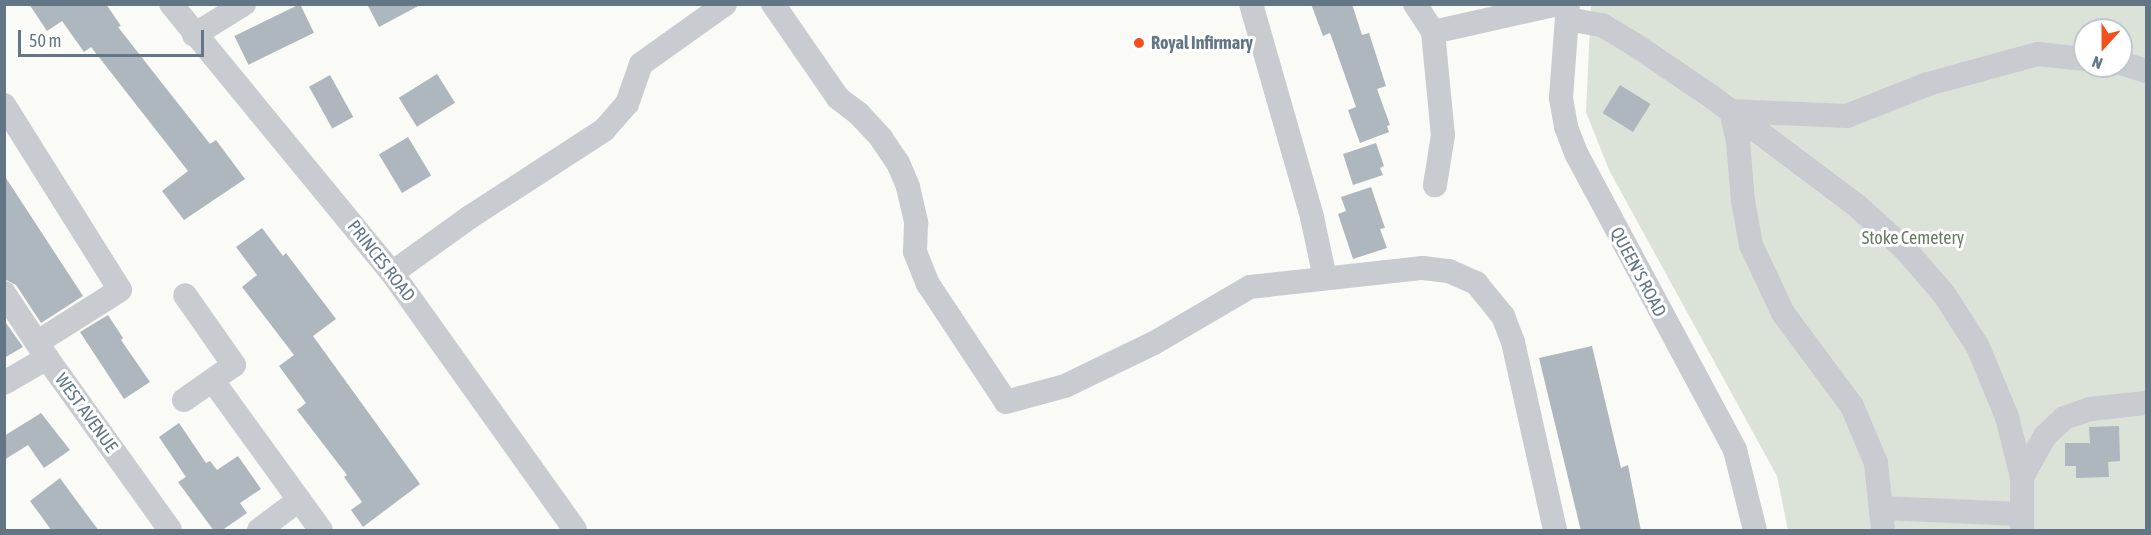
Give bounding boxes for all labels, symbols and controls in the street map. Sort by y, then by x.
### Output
scale bar [21,18,207,56]
north arrow [2073,18,2133,78]
text: 50 m [29,30,61,51]
place label: Royal Infirmary [1151,32,1253,54]
marker: Royal Infirmary [1132,36,1146,50]
text: N [2090,53,2105,73]
street label: PRINCES ROAD [343,216,419,306]
street label: QUEEN'S ROAD [1605,224,1671,320]
park label: Stoke Cemetery [1862,227,1964,249]
street label: WEST AVENUE [50,369,122,457]

